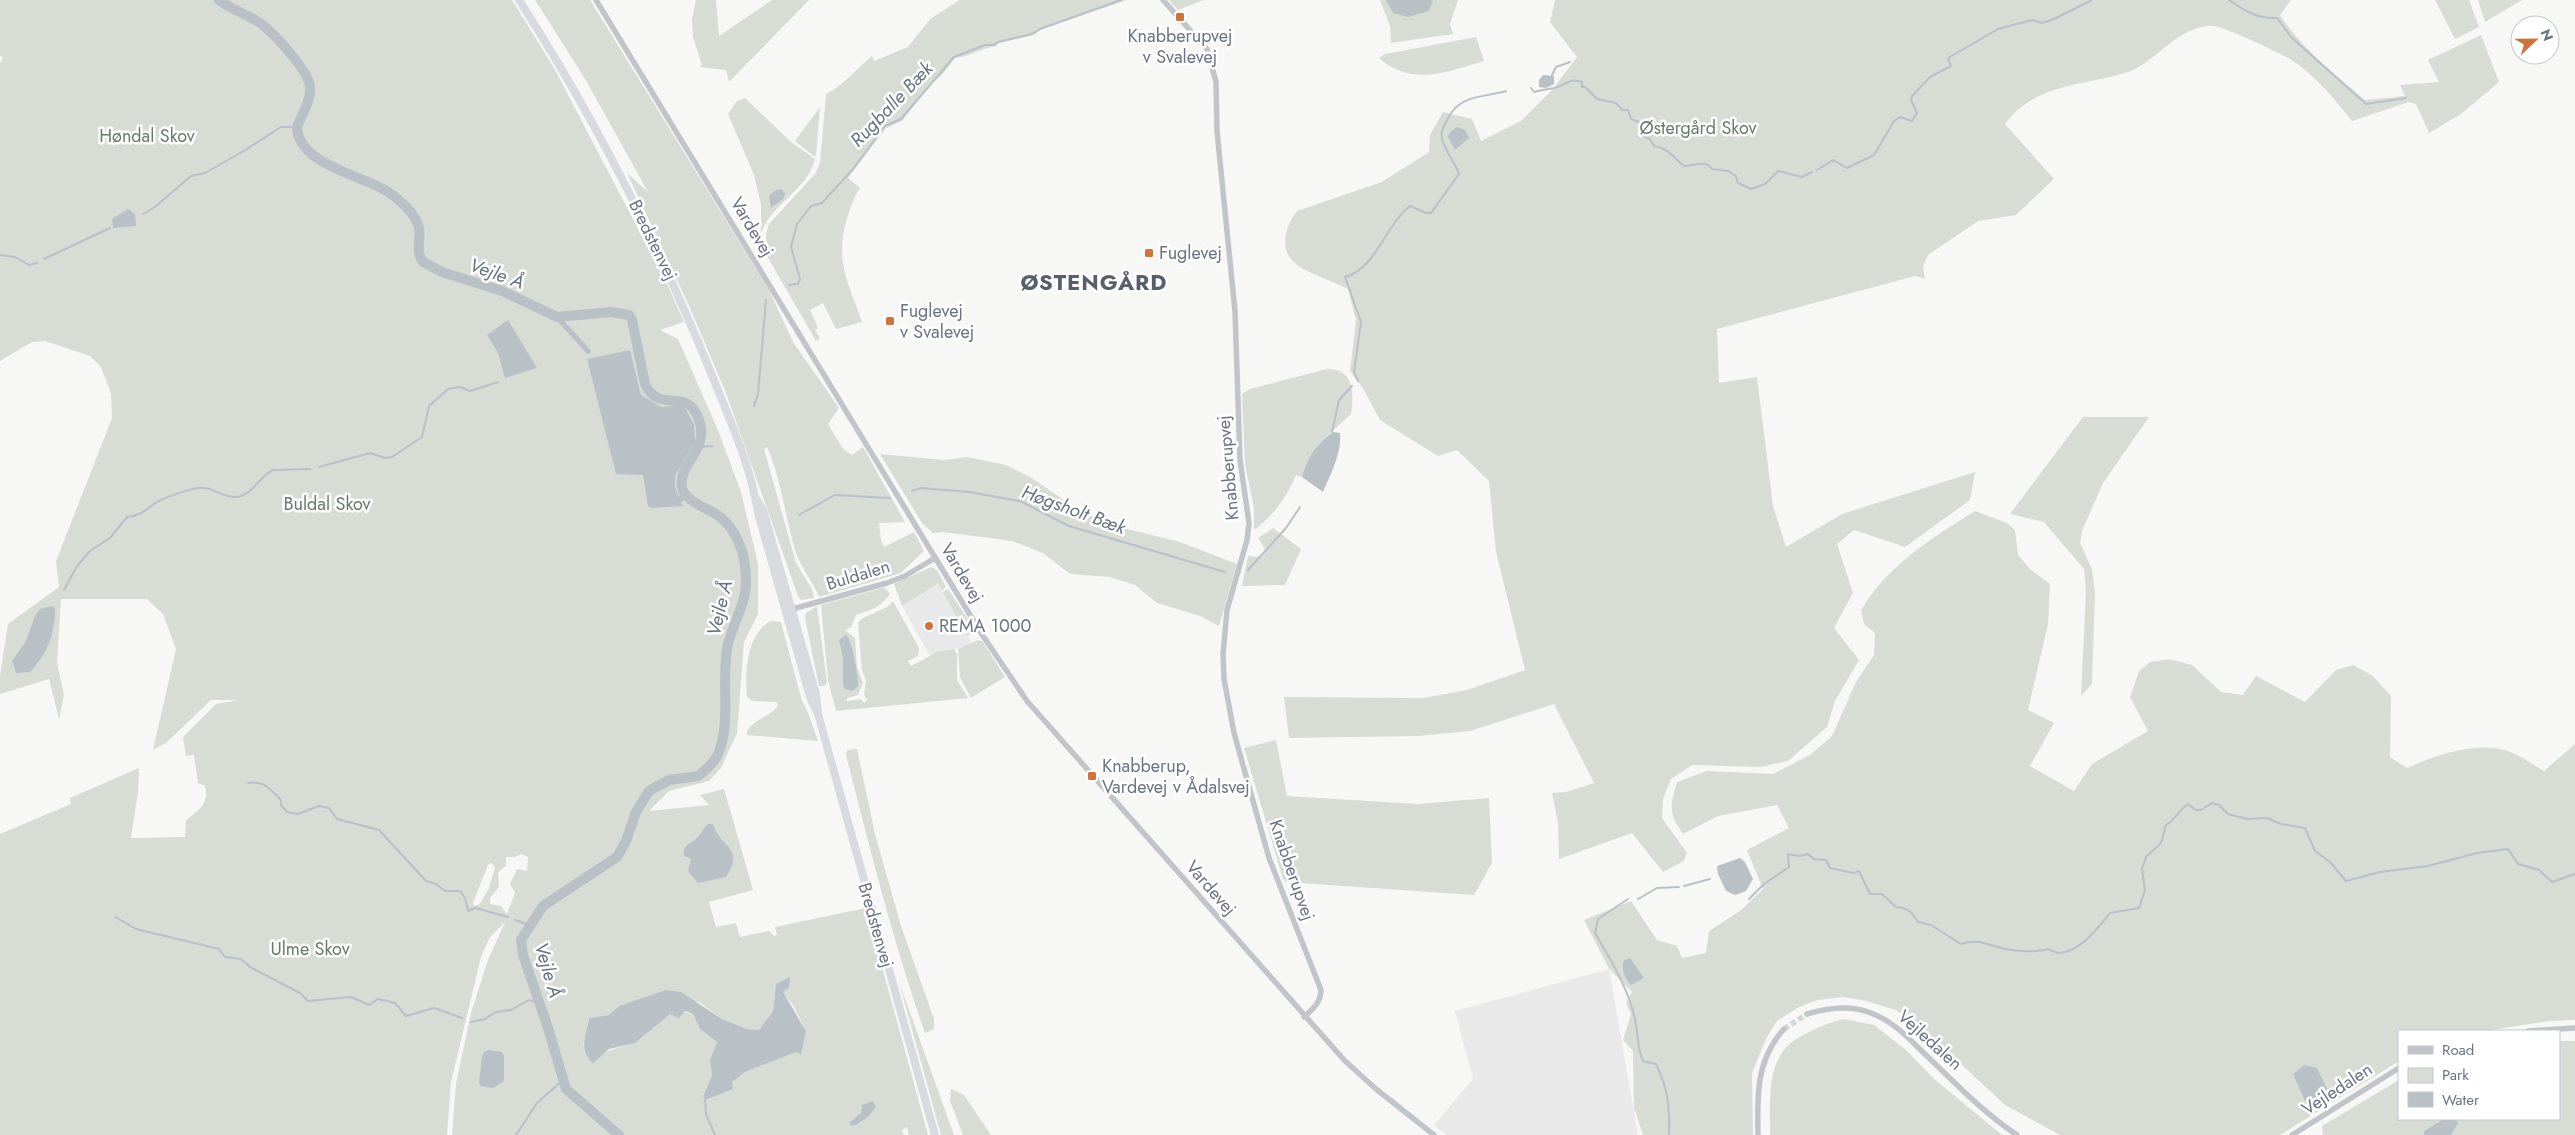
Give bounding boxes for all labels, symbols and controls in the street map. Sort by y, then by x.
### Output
marker: Knabberupvej v Svalevej [1174,11,1186,23]
north arrow [2510,15,2560,65]
place label: Knabberupvej v Svalevej [1127,23,1233,70]
text: N [2536,26,2558,44]
water label: Rugballe Bæk [844,55,939,153]
park label: Østergård Skov [1640,115,1756,141]
park label: Høndal Skov [99,123,195,149]
street label: Vardevej [724,192,780,262]
street label: Bredstenvej [622,195,684,285]
place label: Fuglevej [1159,240,1222,266]
marker: Fuglevej [1143,247,1155,259]
water label: Vejle Å [466,251,528,296]
district label: ØSTENGÅRD [1021,266,1168,298]
place label: Fuglevej v Svalevej [900,298,974,345]
marker: Fuglevej v Svalevej [884,315,896,327]
street label: Knabberupvej [1210,415,1246,521]
water label: Høgsholt Bæk [1018,478,1130,541]
park label: Buldal Skov [283,491,371,517]
street label: Vardevej [934,538,990,608]
street label: Buldalen [823,553,893,597]
water label: Vejle Å [700,578,739,639]
place label: REMA 1000 [939,613,1032,639]
marker: REMA 1000 [923,620,935,632]
place label: Knabberup, Vardevej v Ådalsvej [1102,753,1250,800]
marker: Knabberup, Vardevej v Ådalsvej [1086,770,1098,782]
street label: Knabberupvej [1263,816,1321,924]
street label: Vardevej [1180,855,1242,921]
street label: Bredstenvej [851,880,901,970]
park label: Ulme Skov [270,936,350,962]
water label: Vejle Å [528,939,569,1001]
street label: Vejledalen [1892,1004,1968,1076]
legend [2398,1030,2560,1120]
text: Road [2442,1039,2474,1061]
street label: Vejledalen [2297,1056,2377,1122]
text: Park [2442,1064,2469,1086]
text: Water [2442,1089,2480,1111]

